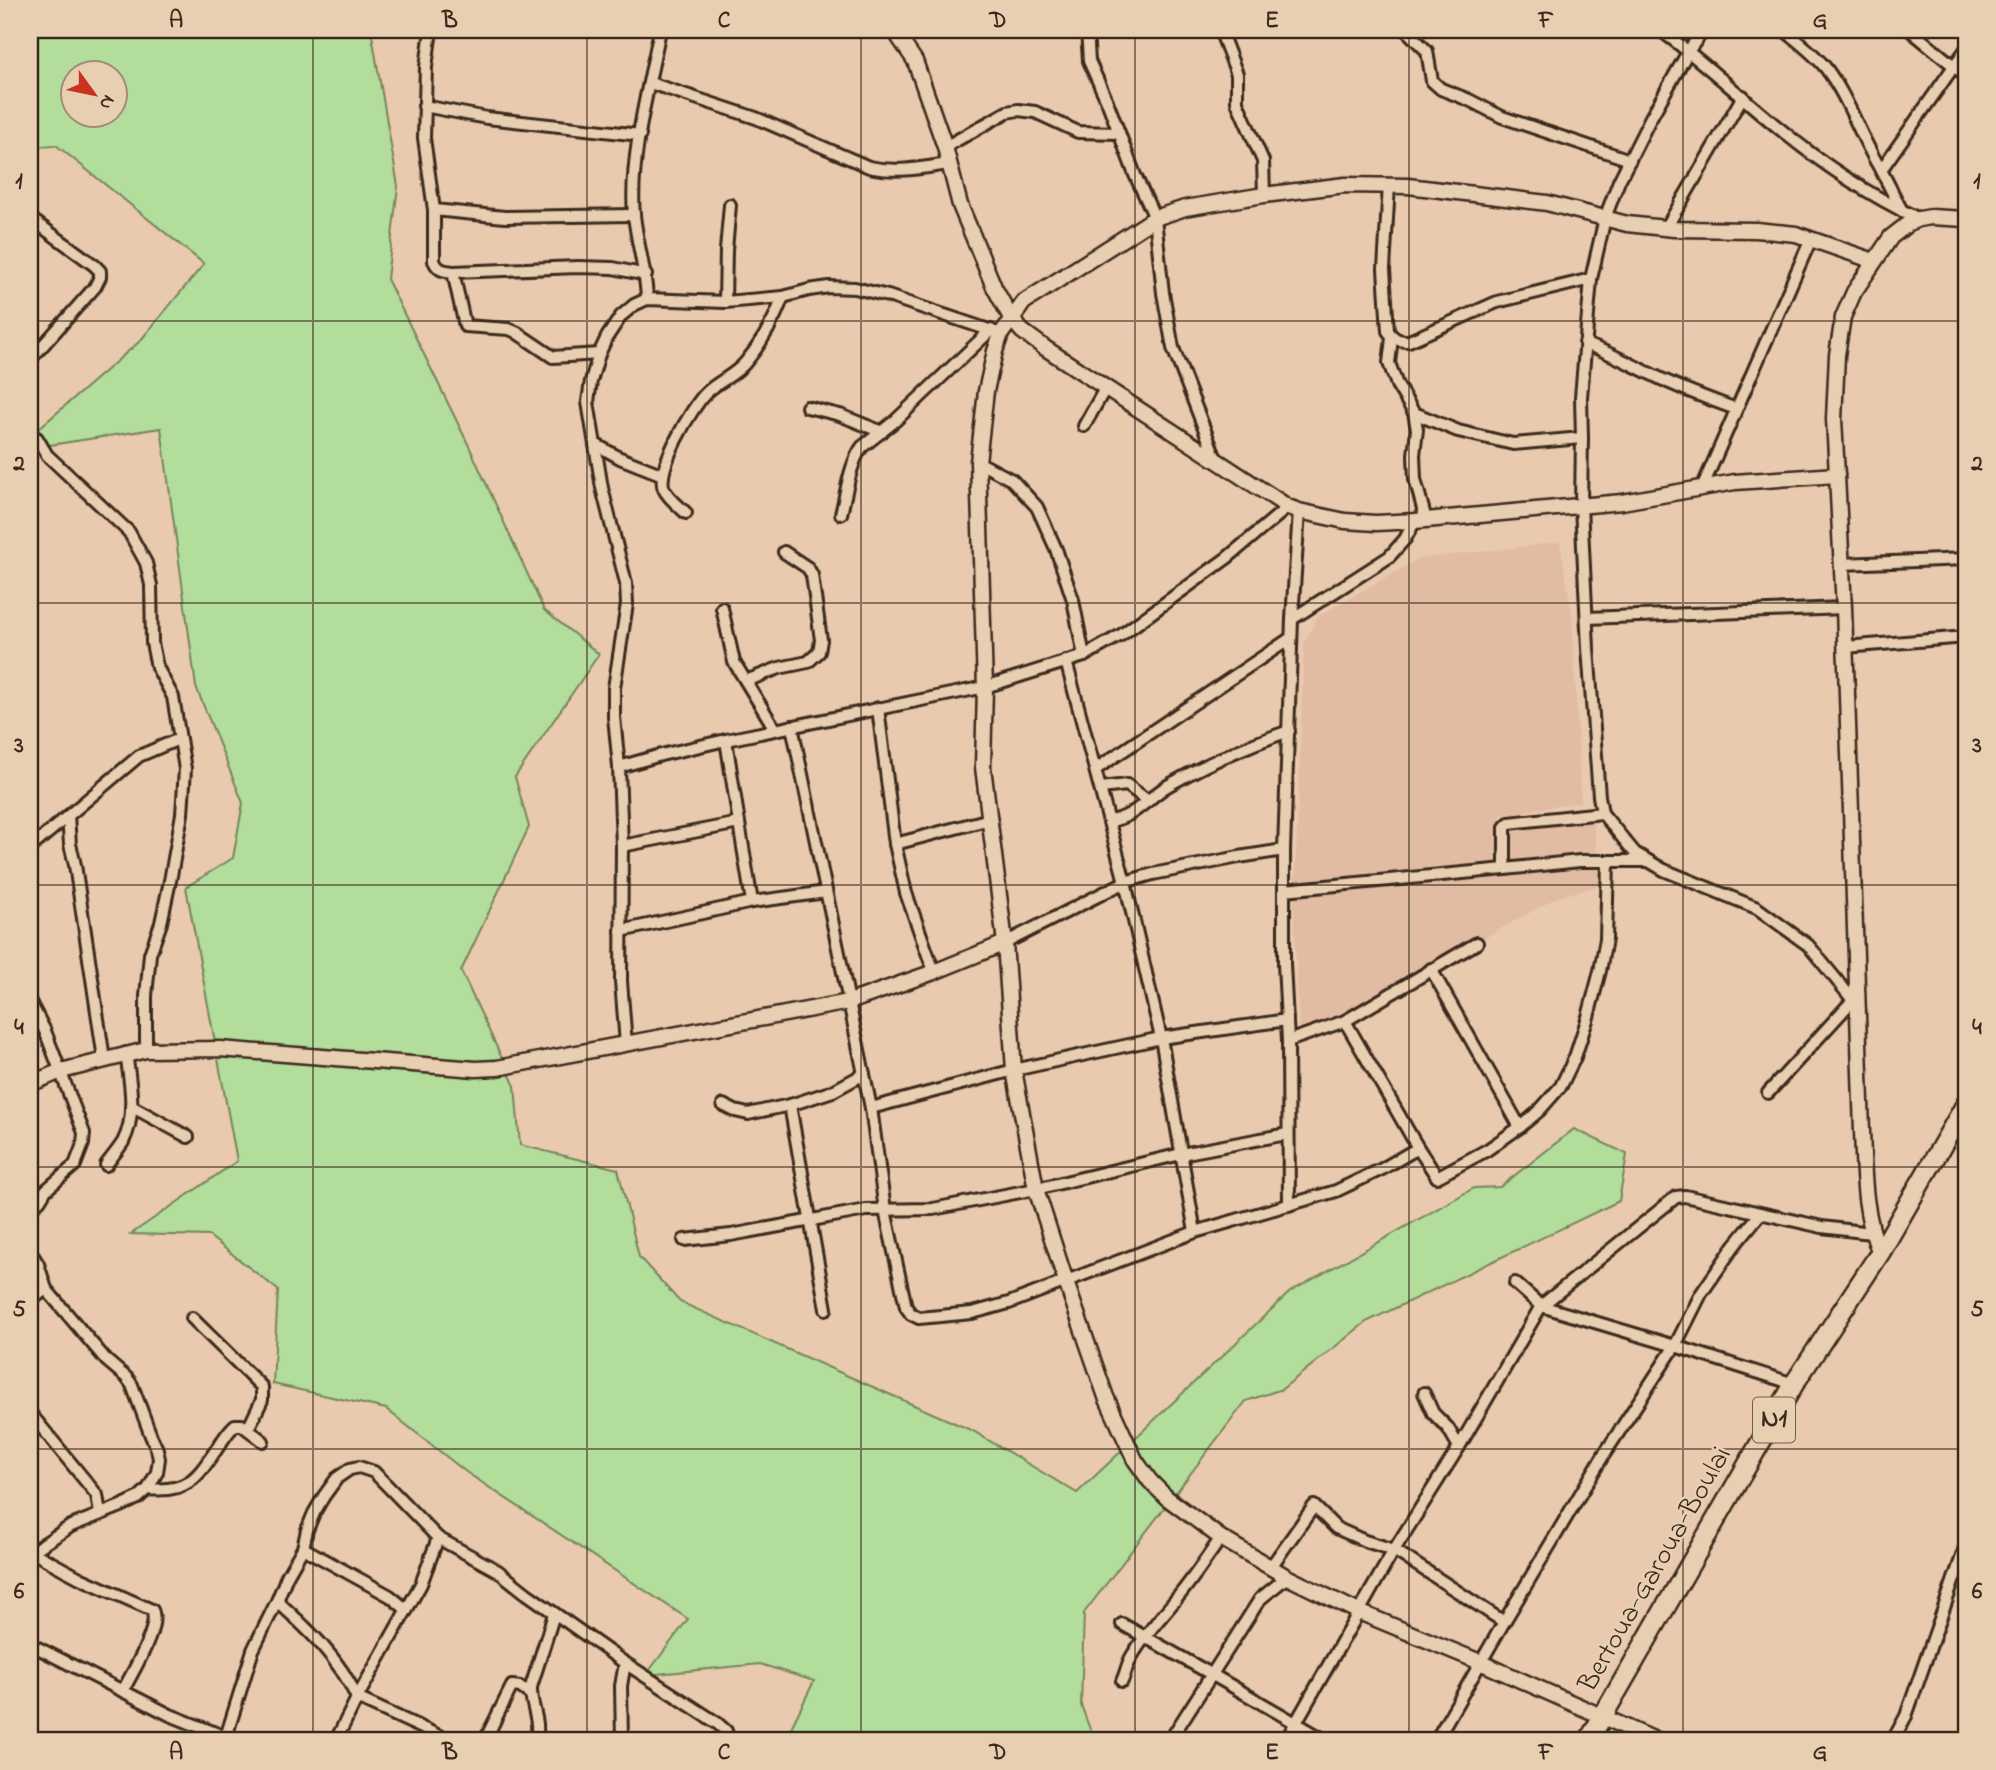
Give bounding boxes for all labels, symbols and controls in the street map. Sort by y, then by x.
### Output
text: A [169,5,183,38]
text: B [441,5,458,38]
text: C [718,5,731,38]
text: D [989,5,1006,38]
text: E [1265,5,1279,38]
text: F [1538,5,1554,38]
text: G [1813,5,1827,38]
north arrow [60,60,130,130]
text: N [91,89,121,115]
text: 1 [15,166,23,199]
text: 1 [1973,166,1981,199]
text: 2 [12,448,25,481]
text: 2 [1970,448,1983,481]
text: 3 [13,730,24,763]
text: 3 [1971,730,1982,763]
text: 4 [14,1012,24,1045]
text: 4 [1972,1012,1982,1045]
text: 5 [12,1294,26,1327]
text: 5 [1970,1294,1984,1327]
road number: N1 [1753,1398,1795,1442]
street label: Bertoua-Garoua-Boulai [1568,1440,1743,1701]
text: 6 [14,1576,25,1609]
text: 6 [1972,1576,1983,1609]
text: A [169,1737,183,1770]
text: B [441,1737,458,1770]
text: C [718,1737,731,1770]
text: D [989,1737,1006,1770]
text: E [1265,1737,1279,1770]
text: F [1538,1737,1554,1770]
text: G [1813,1737,1827,1770]

